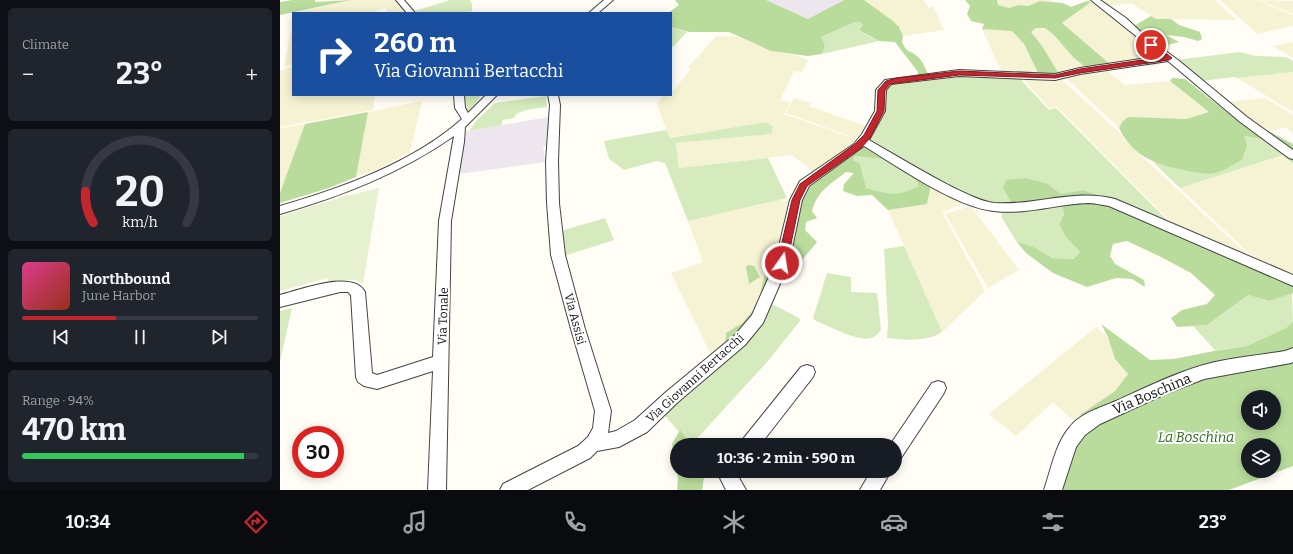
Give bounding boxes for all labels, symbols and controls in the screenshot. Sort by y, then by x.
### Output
text: 260 m [374,26,456,59]
icon: right [308,28,360,80]
pin [1134,28,1168,62]
icon: arrive [1140,34,1162,56]
text: Climate [22,37,69,52]
text: 23° [116,56,163,92]
text: Via Giovanni Bertacchi [374,60,563,82]
text: − [22,61,34,88]
text: + [245,61,258,88]
text: 20 [115,167,165,217]
text: km/h [122,213,158,230]
position arrow [761,242,803,284]
text: Northbound [82,270,170,288]
street label: Via Tonale [435,287,451,345]
text: June Harbor [82,288,156,303]
street label: Via Assisi [561,292,589,347]
icon: previous [50,326,72,348]
icon: pause [129,326,151,348]
icon: next [208,326,230,348]
street label: Via Giovanni Bertacchi [643,330,747,425]
street label: Via Boschina [1110,370,1194,418]
map controls [1241,390,1281,478]
button: sound [1241,390,1281,430]
text: Range · 94% [22,393,94,408]
text: 470 km [22,412,126,448]
speed limit sign: 30 [292,426,344,478]
park label: La Boschina [1158,429,1234,446]
button: layers [1241,438,1281,478]
text: 10:36 · 2 min · 590 m [717,449,855,467]
icon: directions [242,508,270,536]
icon: music [401,508,429,536]
icon: phone [561,508,589,536]
icon: climate [720,508,748,536]
icon: car [880,508,908,536]
icon: filters [1039,508,1067,536]
text: 10:34 [66,511,110,533]
text: 23° [1199,511,1227,533]

